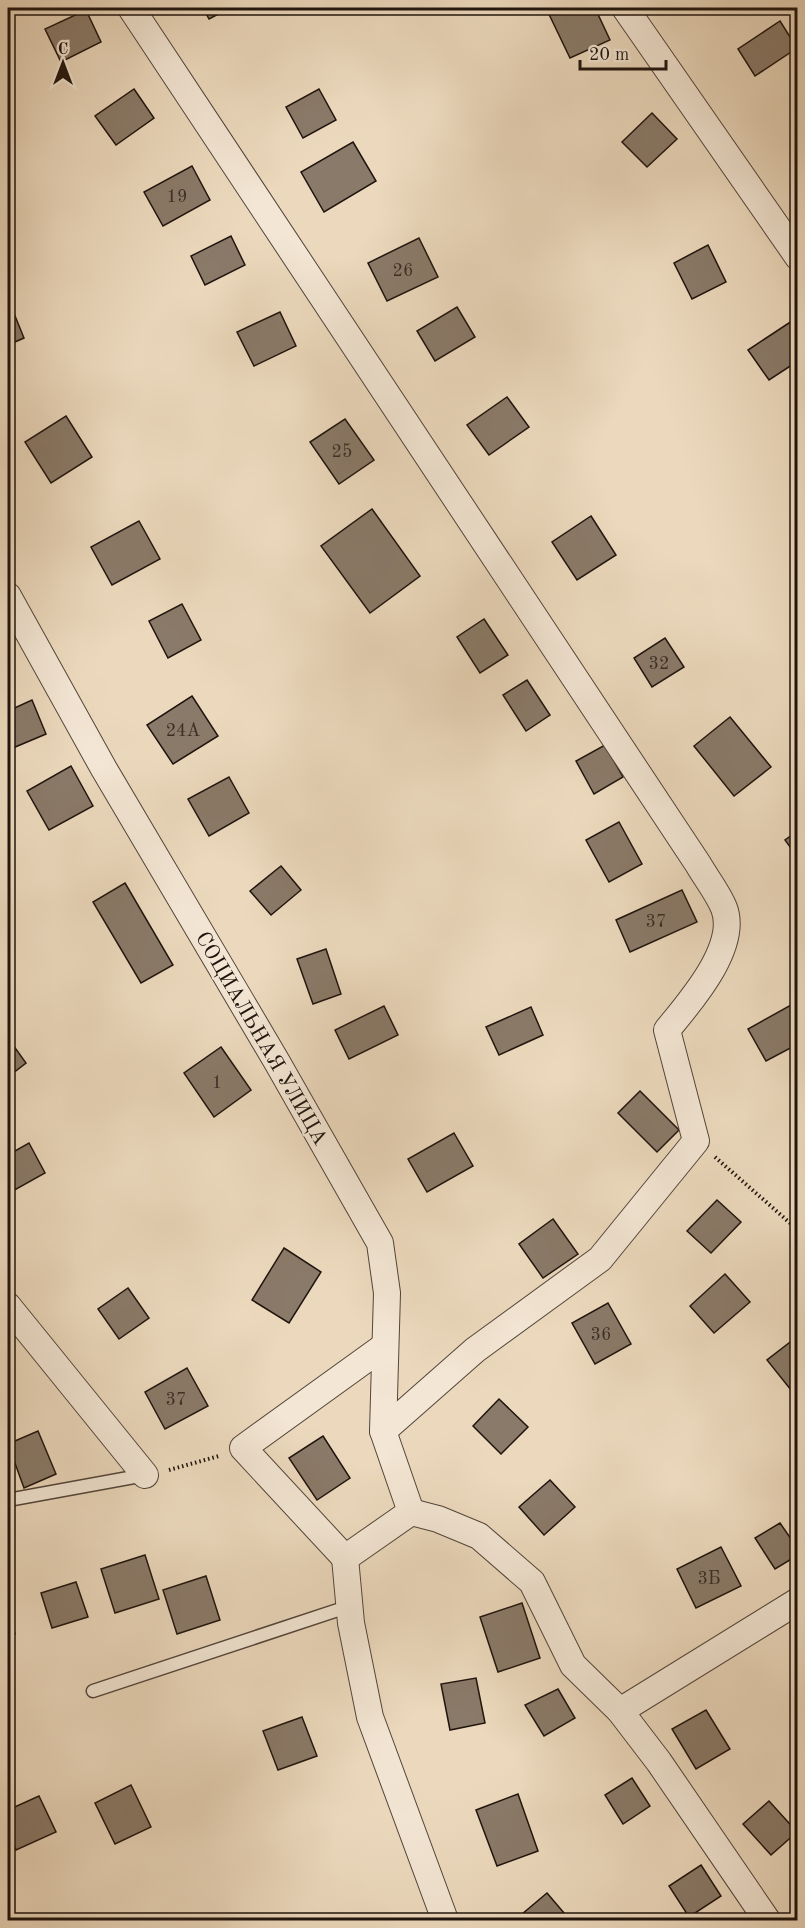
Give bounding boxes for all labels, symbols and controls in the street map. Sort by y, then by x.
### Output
north arrow [33,33,93,93]
scale bar [580,33,666,71]
text: С [58,42,68,58]
text: 20 m [589,46,629,64]
house number: 19 [167,188,187,206]
house number: 26 [393,262,413,280]
house number: 25 [332,443,352,461]
house number: 32 [649,655,669,673]
house number: 24А [166,722,201,740]
house number: 37 [646,913,666,931]
street label: СОЦИАЛЬНАЯ УЛИЦА [191,928,330,1149]
house number: 1 [212,1074,222,1092]
house number: 36 [591,1326,611,1344]
house number: 37 [166,1391,186,1409]
house number: 3Б [697,1570,721,1588]

